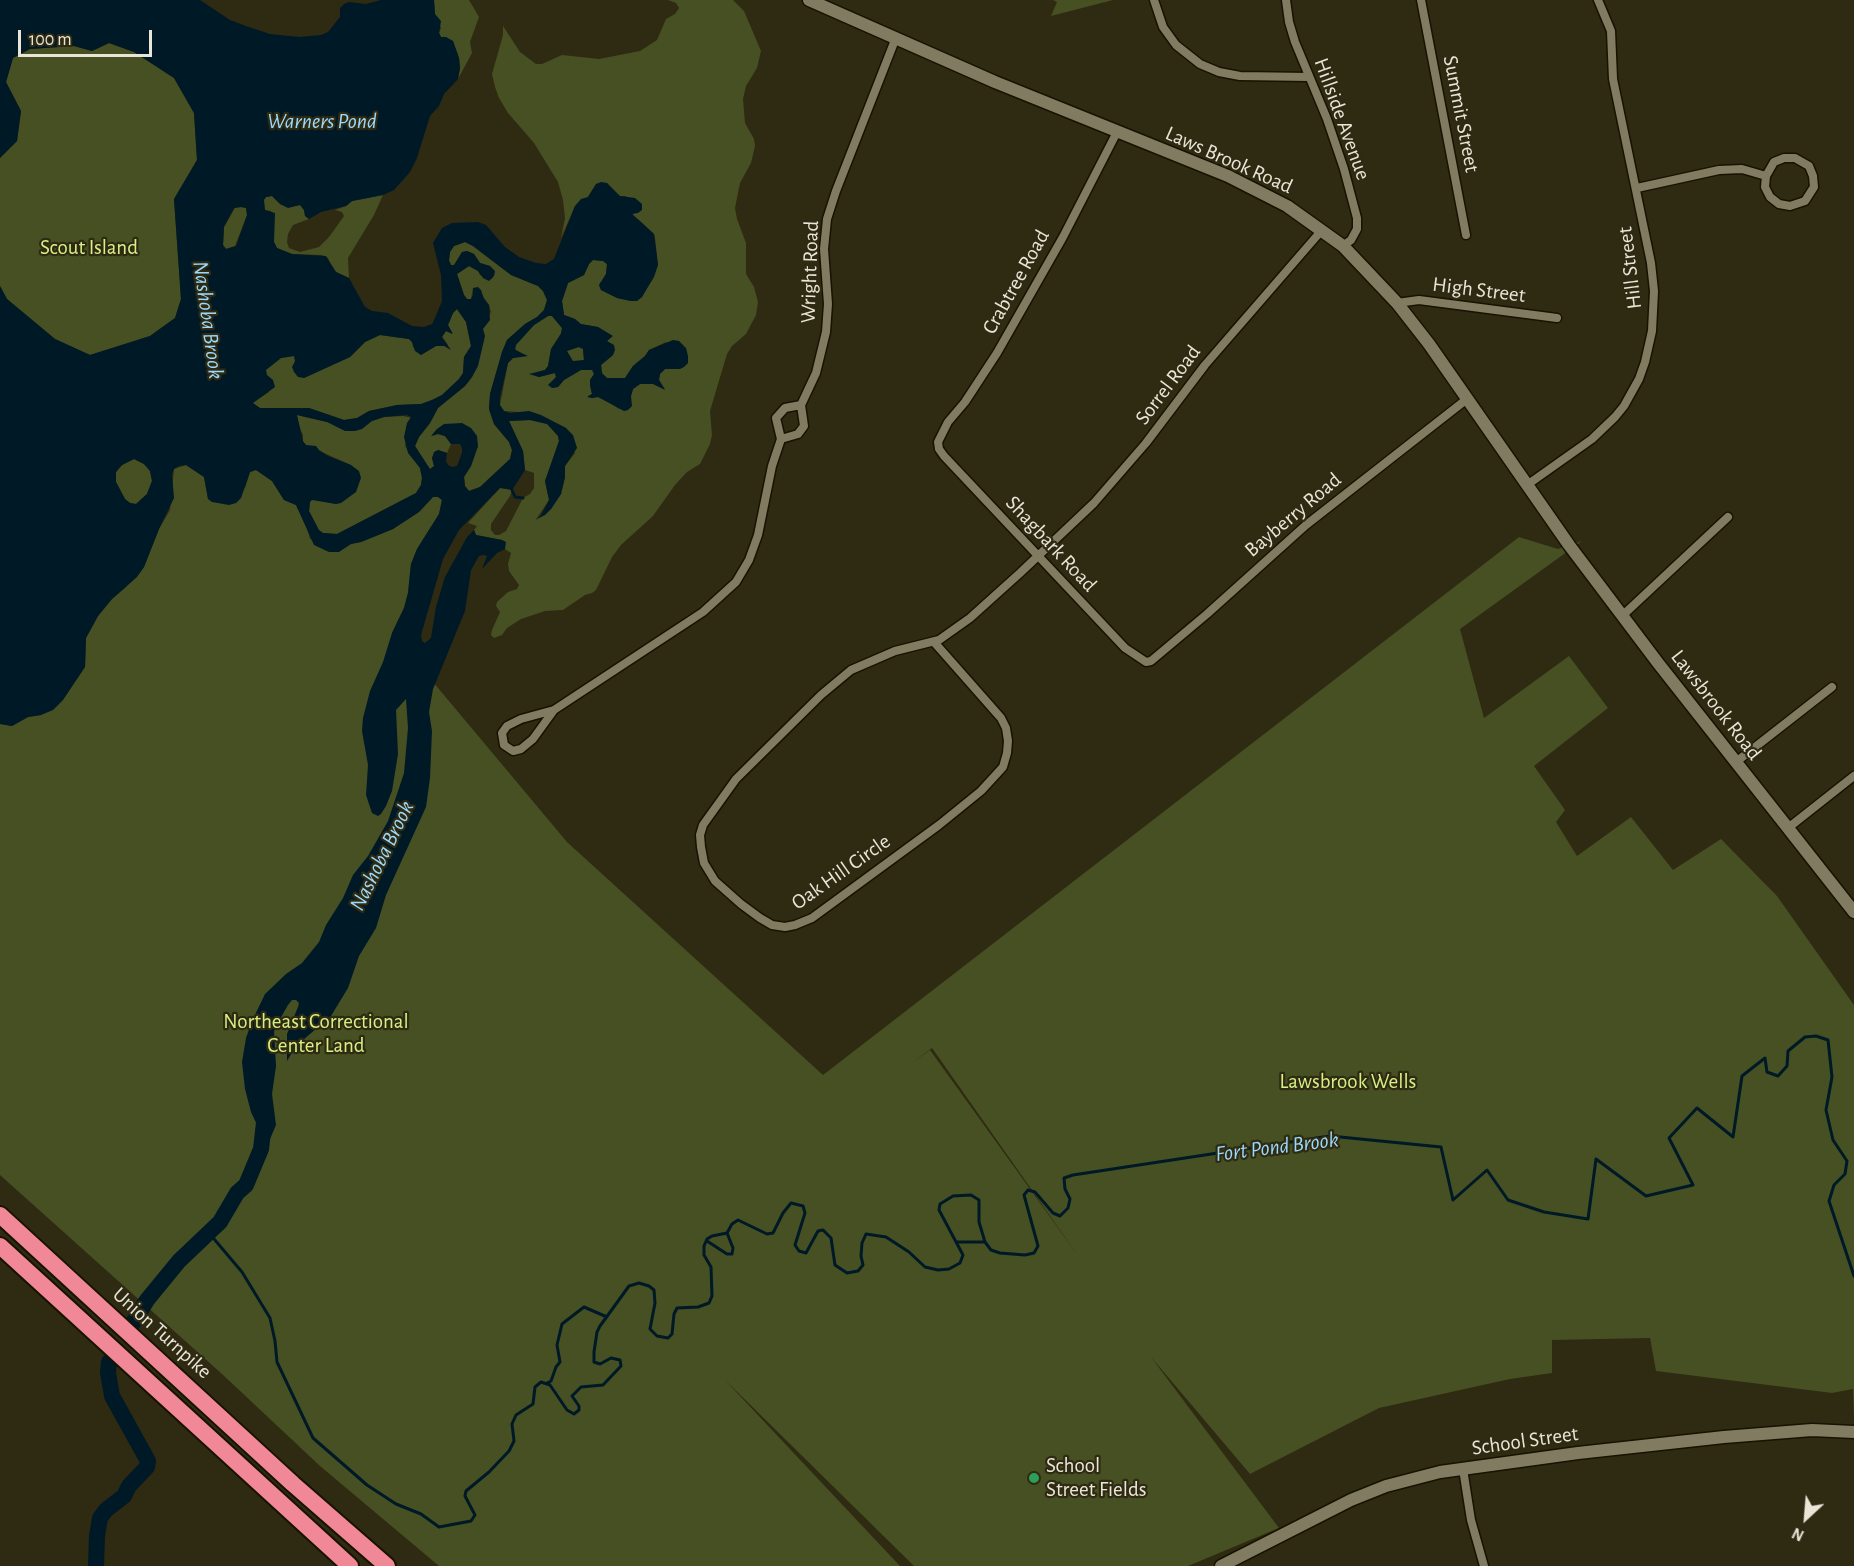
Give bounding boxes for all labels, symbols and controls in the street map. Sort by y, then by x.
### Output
scale bar [21,18,154,56]
text: 100 m [29,31,72,49]
street label: Summit Street [1437,53,1485,175]
street label: Hillside Avenue [1308,55,1376,183]
water label: Warners Pond [267,108,377,134]
street label: Laws Brook Road [1161,121,1297,199]
street label: Wright Road [796,220,824,324]
street label: Crabtree Road [977,225,1055,339]
street label: Hill Street [1612,225,1648,311]
park label: Scout Island [40,235,138,261]
water label: Nashoba Brook [187,259,229,381]
street label: High Street [1431,272,1527,308]
street label: Sorrel Road [1130,340,1206,430]
street label: Bayberry Road [1240,467,1346,563]
street label: Shagbark Road [1000,491,1102,597]
street label: Lawsbrook Road [1665,645,1767,765]
water label: Nashoba Brook [344,797,420,915]
street label: Oak Hill Circle [787,829,895,915]
park label: Northeast Correctional Center Land [223,1009,409,1059]
park label: Lawsbrook Wells [1280,1069,1416,1095]
water label: Fort Pond Brook [1214,1126,1340,1168]
street label: Union Turnpike [107,1282,217,1384]
street label: School Street [1470,1421,1580,1461]
place label: School Street Fields [1046,1453,1147,1503]
marker: School Street Fields [1027,1471,1041,1485]
north arrow [1776,1488,1836,1548]
text: N [1790,1525,1807,1544]

